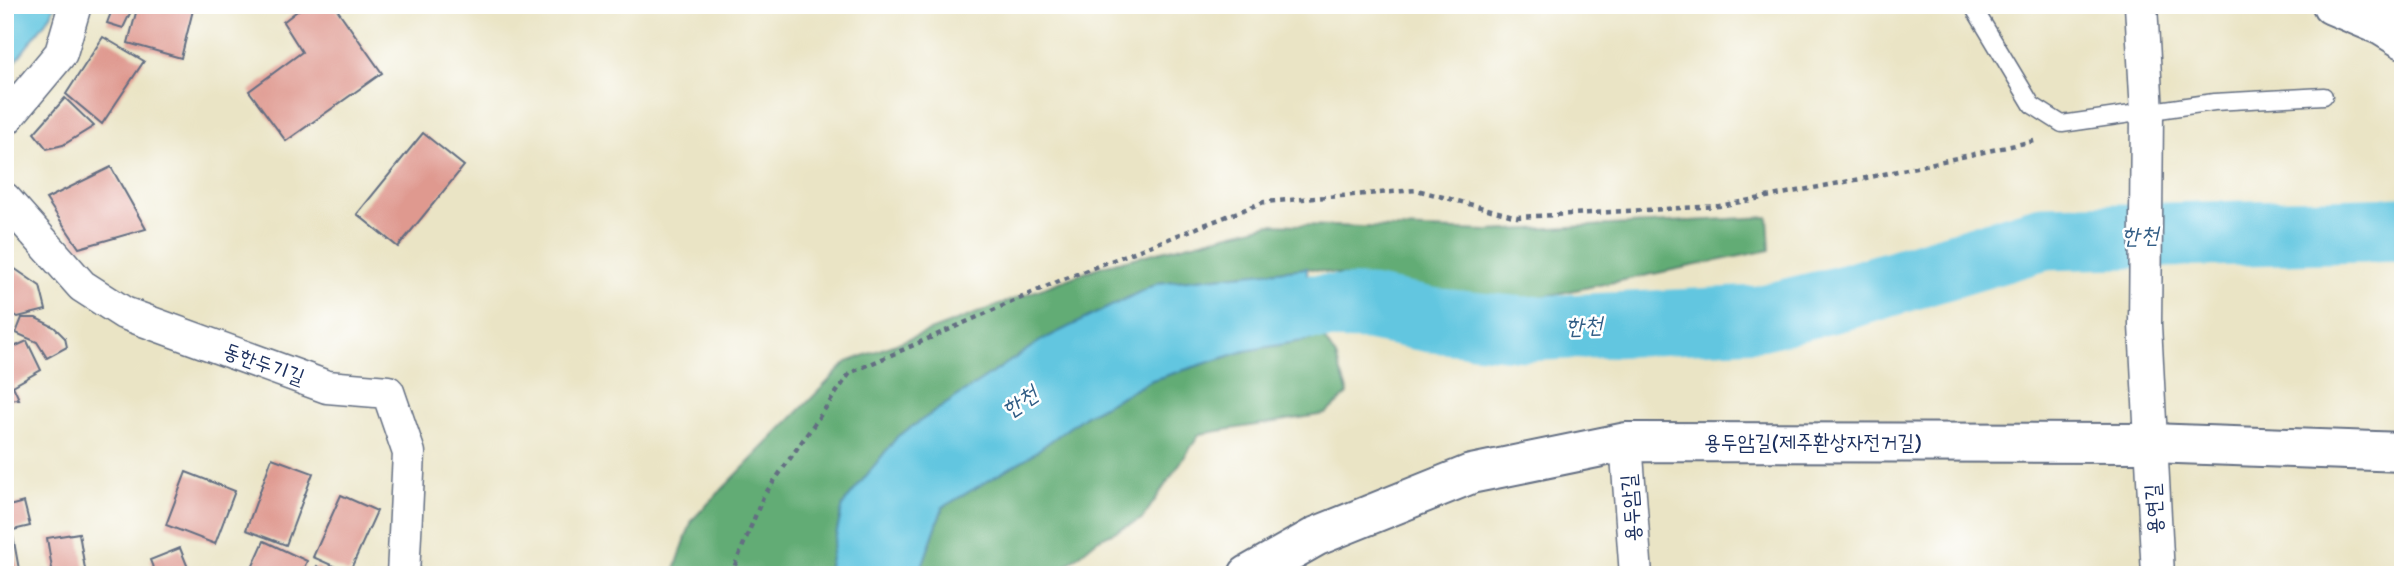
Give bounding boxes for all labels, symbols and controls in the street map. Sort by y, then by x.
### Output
water label: 한천 [2121,222,2161,250]
water label: 한천 [1565,311,1605,341]
street label: 동한두기길 [220,338,308,390]
water label: 한천 [997,379,1045,424]
street label: 용두암길(제주환상자전거길) [1704,430,1922,455]
street label: 용두암길 [1616,473,1646,543]
street label: 용연길 [2140,483,2168,535]

